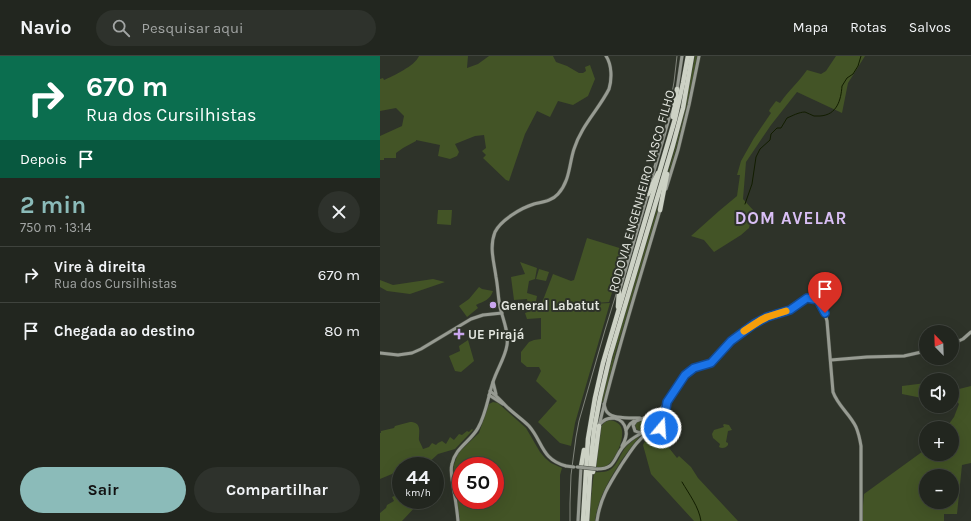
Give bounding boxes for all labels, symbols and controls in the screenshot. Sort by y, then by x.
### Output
search box [96,10,376,46]
text: Navio [20,17,72,39]
icon: search [110,17,132,39]
text: Pesquisar aqui [142,19,244,37]
text: Mapa [793,19,828,36]
text: Rotas [850,19,887,36]
text: Salvos [909,19,951,36]
text: 670 m [86,70,168,103]
icon: right [20,72,72,124]
street label: RODOVIA ENGENHEIRO VASCO FILHO [605,88,678,294]
text: Rua dos Cursilhistas [86,104,256,126]
icon: arrive [75,148,97,170]
text: Depois [20,150,67,168]
text: 2 min [20,191,86,219]
button: close [318,191,360,233]
district label: DOM AVELAR [735,208,847,228]
text: 750 m · 13:14 [20,220,91,235]
text: Vire à direita [54,258,146,276]
icon: right [20,264,42,286]
text: 670 m [318,266,360,284]
pin [808,272,842,313]
text: Rua dos Cursilhistas [54,276,177,291]
icon: arrive [814,278,836,300]
place label: General Labatut [501,298,600,313]
marker: General Labatut [488,300,498,310]
icon: arrive [20,320,42,342]
text: Chegada ao destino [54,322,195,340]
text: 80 m [324,322,360,340]
north arrow [919,325,959,365]
map controls [919,325,959,509]
place label: UE Pirajá [468,327,524,342]
marker: UE Pirajá [453,328,465,340]
button: sound [919,373,959,413]
position arrow [640,407,682,449]
button: + [919,421,959,461]
speed limit sign: 50 [452,457,504,509]
text: 44 [406,466,430,489]
button: Sair [20,467,186,513]
button: Compartilhar [194,467,360,513]
button: − [919,469,959,509]
text: km/h [405,487,431,499]

